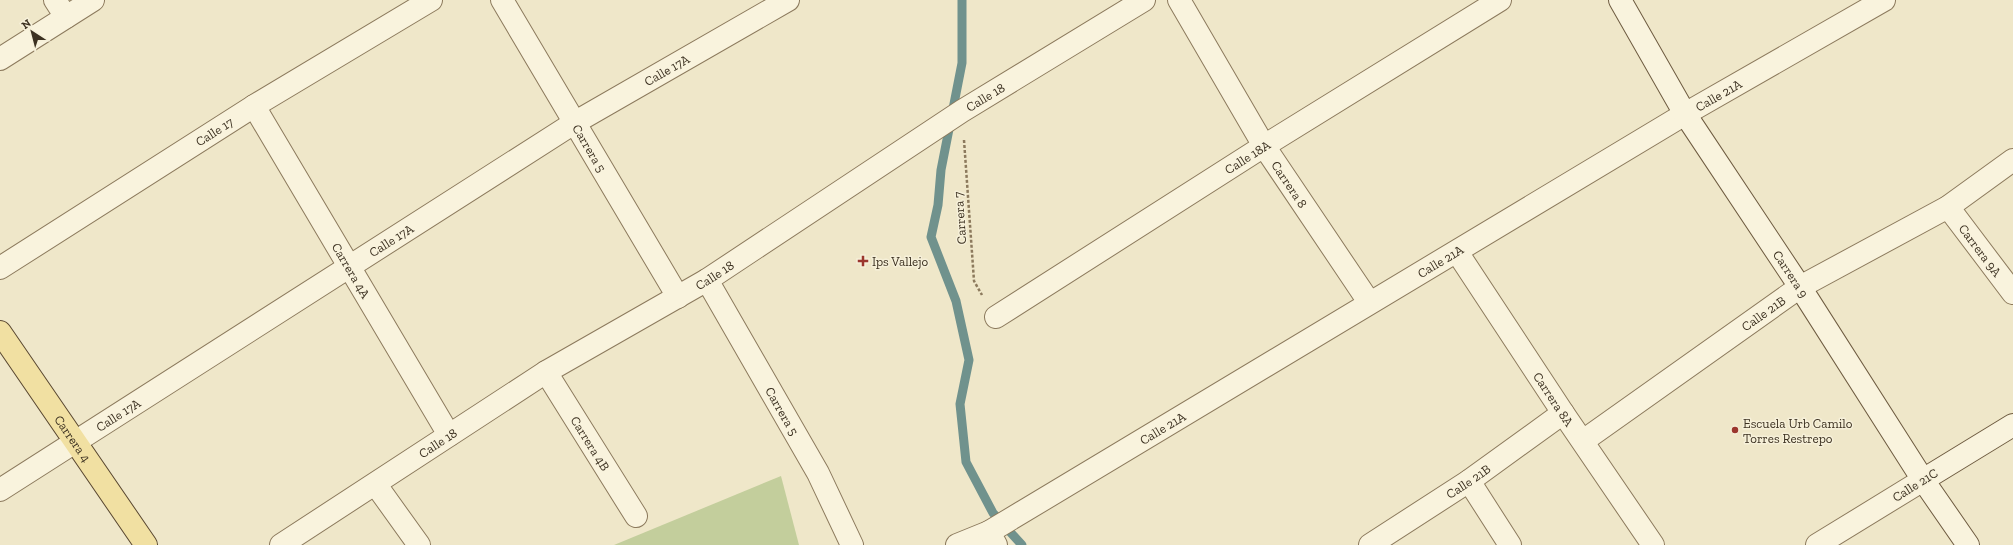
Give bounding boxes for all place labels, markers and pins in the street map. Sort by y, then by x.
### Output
place label: Ips Vallejo [872,254,928,270]
marker: Ips Vallejo [857,255,869,267]
place label: Escuela Urb Camilo Torres Restrepo [1743,416,1853,446]
marker: Escuela Urb Camilo Torres Restrepo [1730,425,1740,435]

